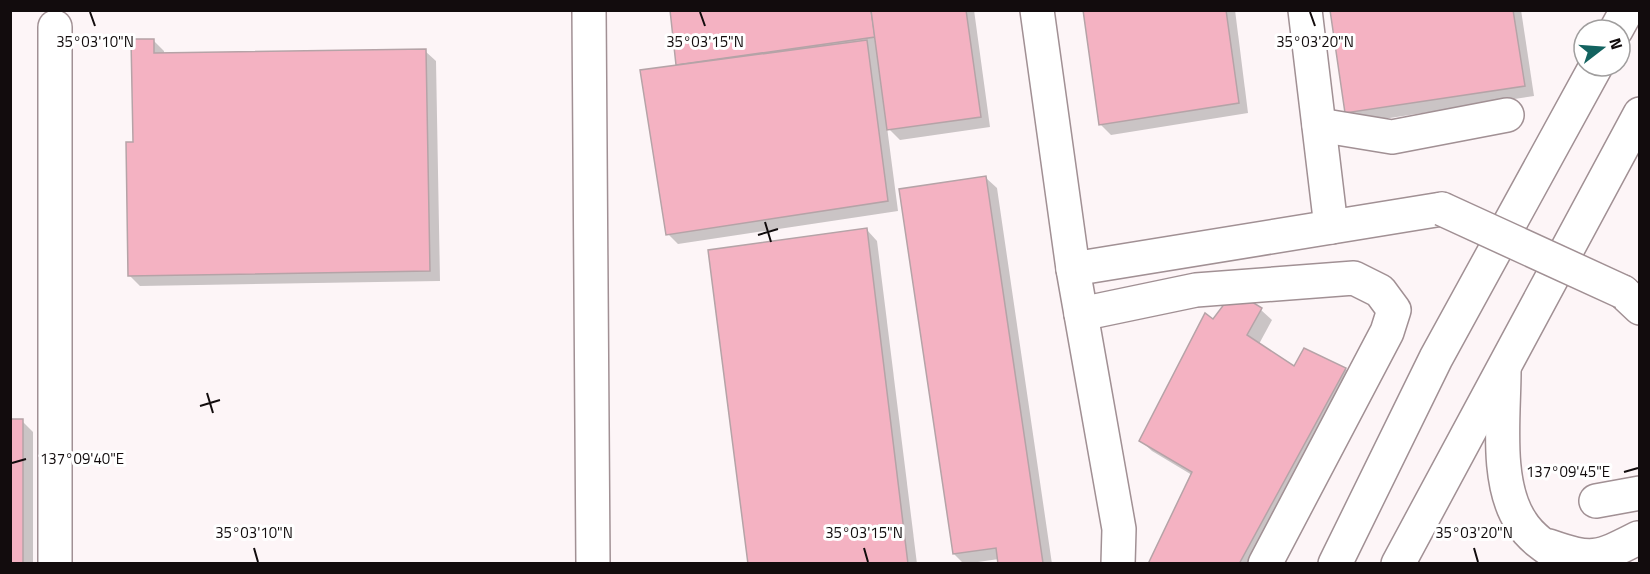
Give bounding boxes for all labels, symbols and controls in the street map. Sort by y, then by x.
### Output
north arrow [1572,18,1632,78]
text: 35°03'10"N [56,30,134,53]
text: 35°03'15"N [666,30,744,53]
text: 35°03'20"N [1276,30,1354,53]
text: N [1603,35,1629,52]
text: 137°09'40"E [40,447,124,470]
text: 137°09'45"E [1526,460,1610,483]
text: 35°03'10"N [215,521,293,544]
text: 35°03'15"N [825,521,903,544]
text: 35°03'20"N [1435,521,1513,544]

